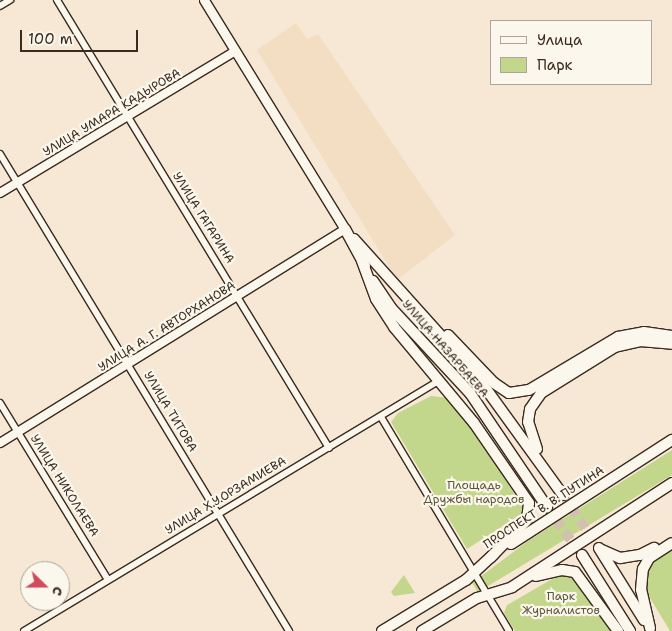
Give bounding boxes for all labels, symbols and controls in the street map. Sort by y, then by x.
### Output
scale bar [22,20,140,52]
legend [490,20,652,85]
text: 100 m [28,29,73,49]
text: Улица [537,30,582,50]
text: Парк [537,55,573,75]
street label: УЛИЦА УМАРА КАДЫРОВА [41,66,183,160]
street label: УЛИЦА ГАГАРИНА [169,170,237,266]
street label: УЛИЦА А. Г. АВТОРХАНОВА [96,279,238,375]
street label: УЛИЦА НАЗАРБАЕВА [399,297,491,401]
street label: УЛИЦА ТИТОВА [140,369,200,455]
street label: УЛИЦА НИКОЛАЕВА [27,432,101,540]
street label: УЛИЦА Х.У.ОРЗАМИЕВА [163,454,289,538]
street label: ПРОСПЕКТ В. В. ПУТИНА [481,464,607,552]
park label: Площадь Дружбы народов [424,479,524,507]
north arrow [20,561,70,611]
text: С [48,584,68,599]
park label: Парк Журналистов [522,590,600,618]

